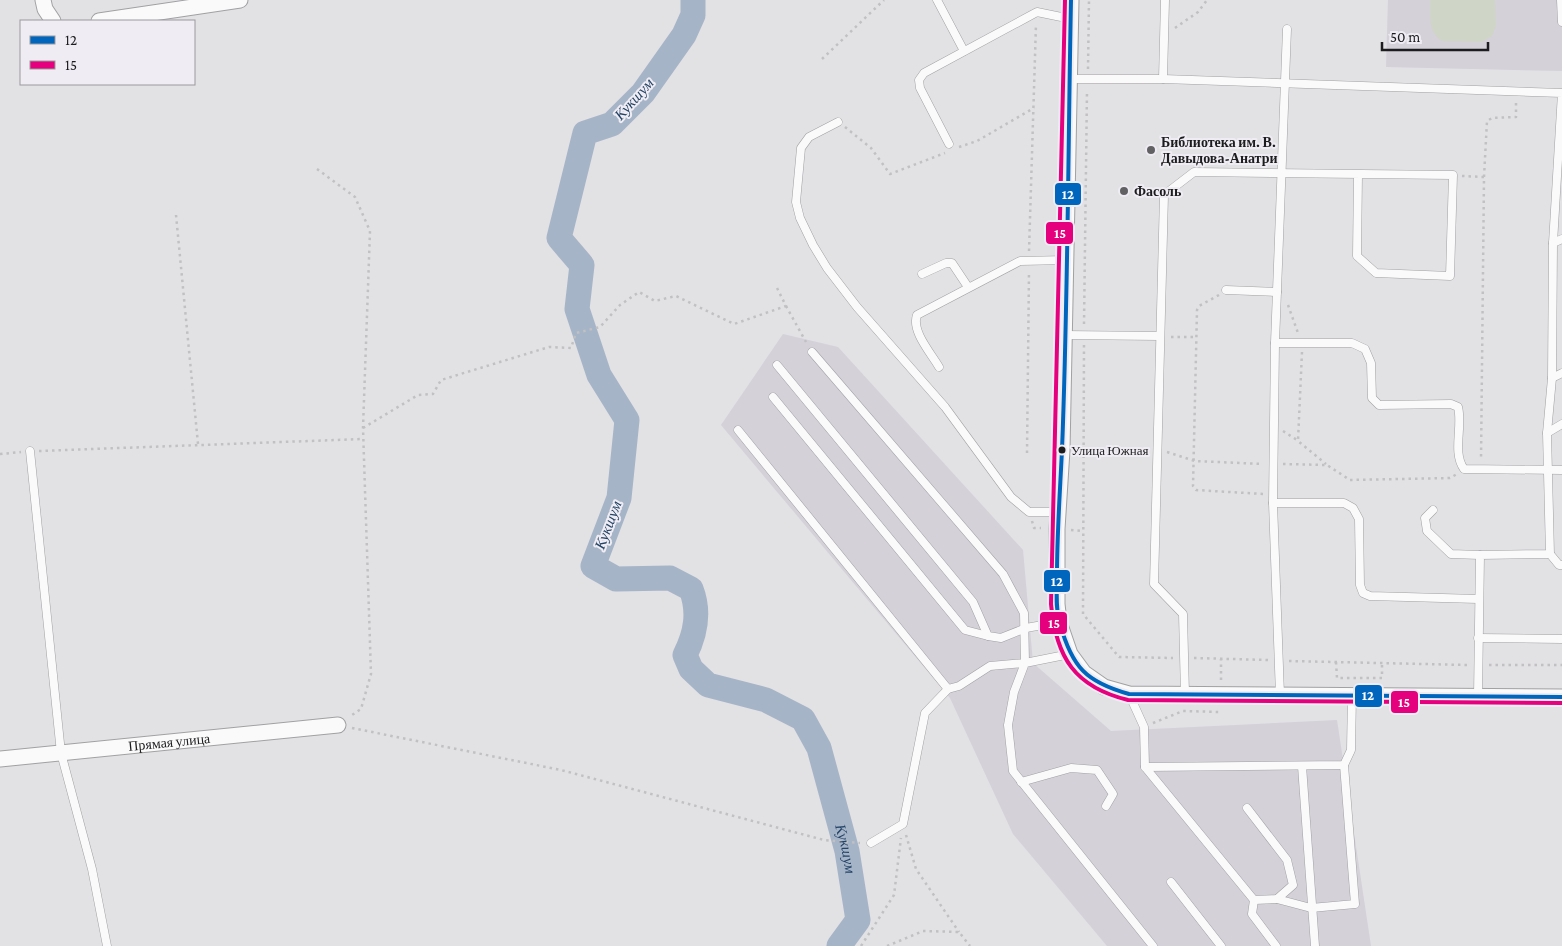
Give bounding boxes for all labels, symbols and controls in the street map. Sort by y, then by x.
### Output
legend [20,20,195,85]
scale bar [1382,20,1488,52]
text: 50 m [1390,29,1420,45]
text: 12 [65,32,77,48]
text: 15 [65,57,77,73]
water label: Кукшум [611,75,657,124]
place label: Библиотека им. В. Давыдова-Анатри [1161,134,1278,166]
marker: Библиотека им. В. Давыдова-Анатри [1145,144,1157,156]
line badge: 12 [1054,182,1082,206]
place label: Фасоль [1134,183,1182,199]
marker: Фасоль [1118,185,1130,197]
text: 12 [1062,186,1074,202]
line badge: 15 [1045,221,1074,245]
text: 15 [1054,225,1066,241]
place label: Улица Южная [1071,443,1149,458]
marker: Улица Южная [1057,445,1067,455]
water label: Кукшум [591,498,625,552]
line badge: 12 [1043,569,1071,593]
text: 12 [1051,573,1063,589]
line badge: 15 [1039,611,1068,635]
text: 15 [1048,615,1060,631]
line badge: 12 [1354,684,1383,708]
text: 12 [1362,687,1374,703]
line badge: 15 [1390,690,1419,714]
text: 15 [1398,694,1410,710]
street label: Прямая улица [127,730,212,754]
water label: Кукшум [832,821,859,875]

